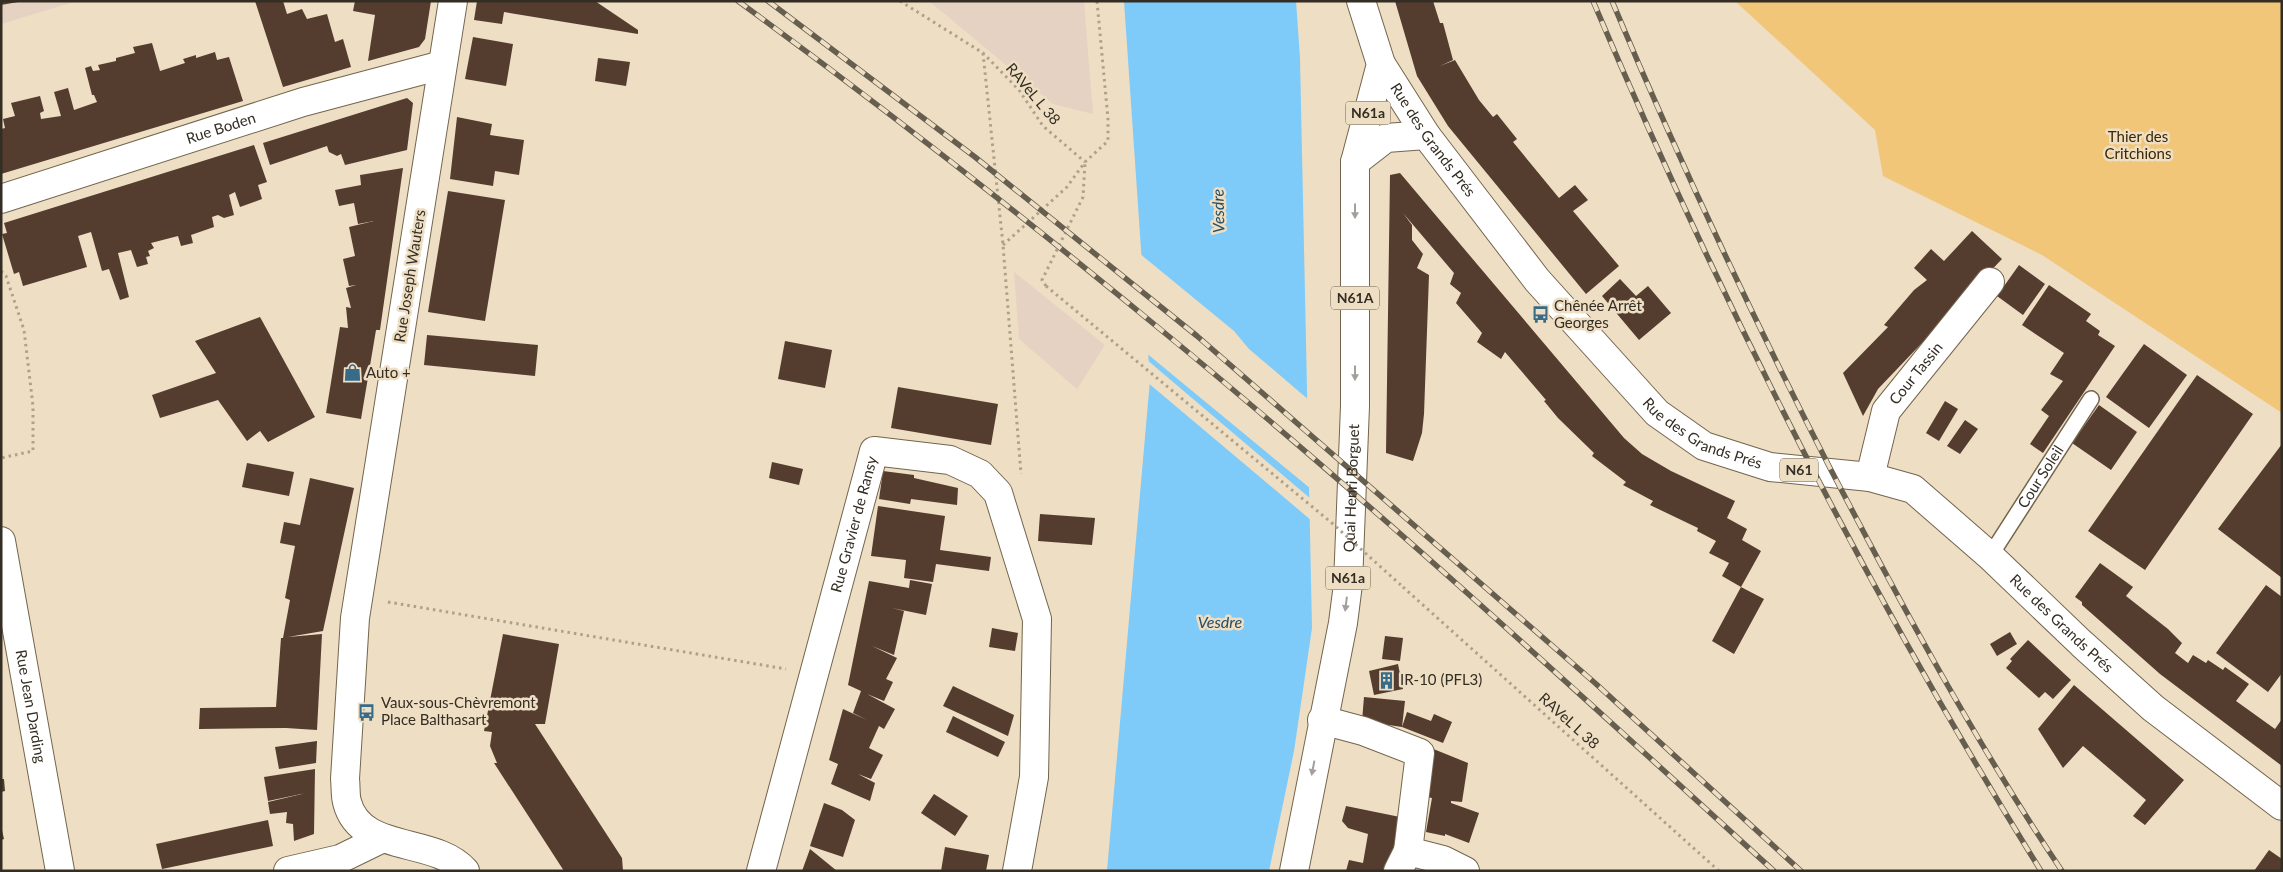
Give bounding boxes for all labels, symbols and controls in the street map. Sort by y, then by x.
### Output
street label: RAVeL L 38 [1003,59,1065,128]
street label: Rue des Grands Prés [1387,79,1480,200]
road number: N61a [1346,102,1390,125]
street label: Rue Boden [184,108,258,147]
park label: Thier des Critchions [2105,127,2171,162]
water label: Vesdre [1208,188,1227,233]
one-way arrow [1351,203,1359,219]
street label: Rue Joseph Wauters [390,208,428,343]
road number: N61A [1331,286,1379,310]
place label: Chênée Arrêt Georges [1554,296,1642,331]
bus stop icon: Chênée Arrêt Georges [1530,305,1550,325]
street label: Cour Tassin [1885,338,1946,408]
shop icon: Auto + [342,363,362,383]
place label: Auto + [366,363,411,381]
one-way arrow [1351,365,1359,381]
street label: Rue des Grands Prés [1639,393,1765,472]
street label: Quai Henri Borguet [1339,423,1362,553]
street label: Cour Soleil [2013,442,2067,511]
street label: Rue Gravier de Ransy [826,454,880,594]
road number: N61 [1780,458,1818,482]
road number: N61a [1326,566,1370,590]
street label: Rue des Grands Prés [2007,570,2117,676]
one-way arrow [1342,597,1350,613]
water label: Vesdre [1198,612,1243,631]
street label: Rue Jean Darding [13,648,51,764]
building icon: IR-10 (PFL3) [1376,670,1396,690]
place label: IR-10 (PFL3) [1400,670,1482,688]
street label: RAVeL L 38 [1536,688,1604,752]
place label: Vaux-sous-Chèvremont Place Balthasart [381,693,536,728]
bus stop icon: Vaux-sous-Chèvremont Place Balthasart [357,702,377,722]
one-way arrow [1309,760,1317,776]

